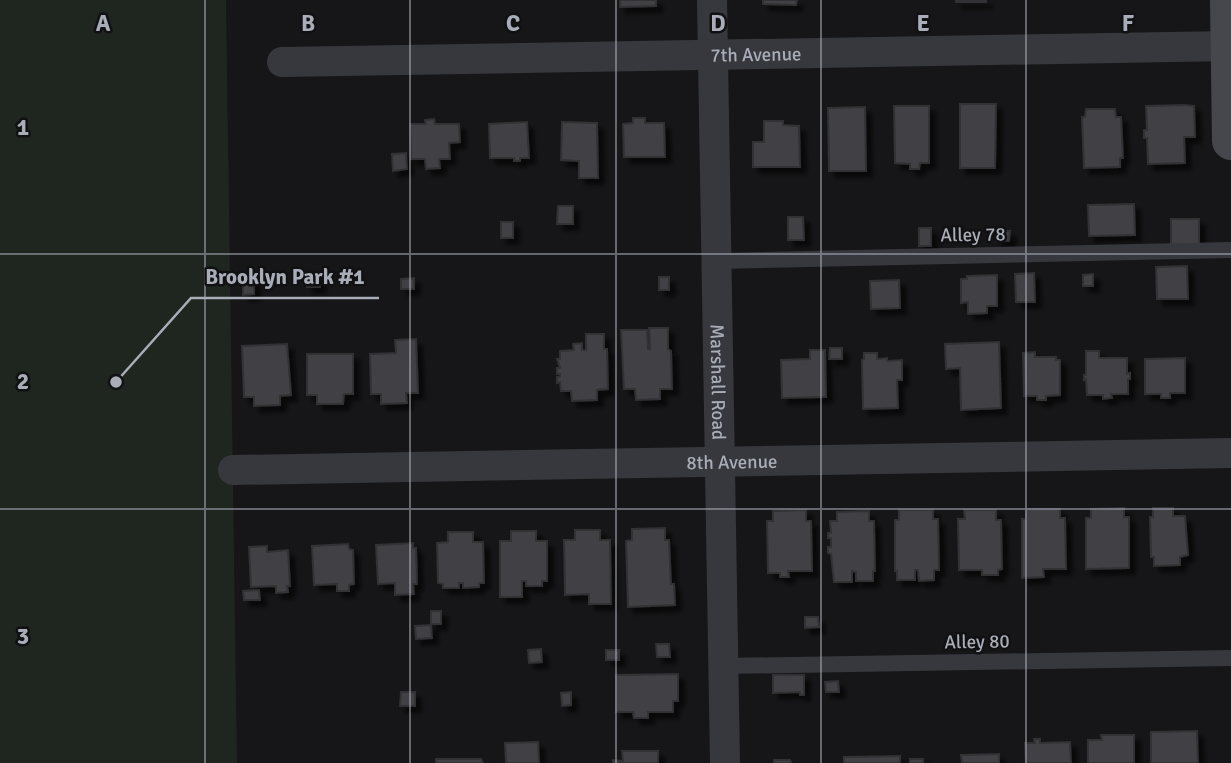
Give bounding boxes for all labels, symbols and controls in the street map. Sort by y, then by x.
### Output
text: A [96,9,111,38]
text: B [301,9,315,38]
text: C [506,9,520,38]
text: D [710,9,726,38]
text: E [916,9,930,38]
text: F [1122,9,1134,38]
street label: 7th Avenue [710,42,802,68]
text: 1 [17,113,29,142]
street label: Alley 78 [940,222,1006,248]
callout: Brooklyn Park #1 [191,256,379,298]
text: Brooklyn Park #1 [205,264,365,290]
street label: Marshall Road [705,324,730,440]
text: 2 [17,367,29,396]
street label: 8th Avenue [686,450,778,475]
text: 3 [17,622,29,651]
street label: Alley 80 [944,629,1010,655]

